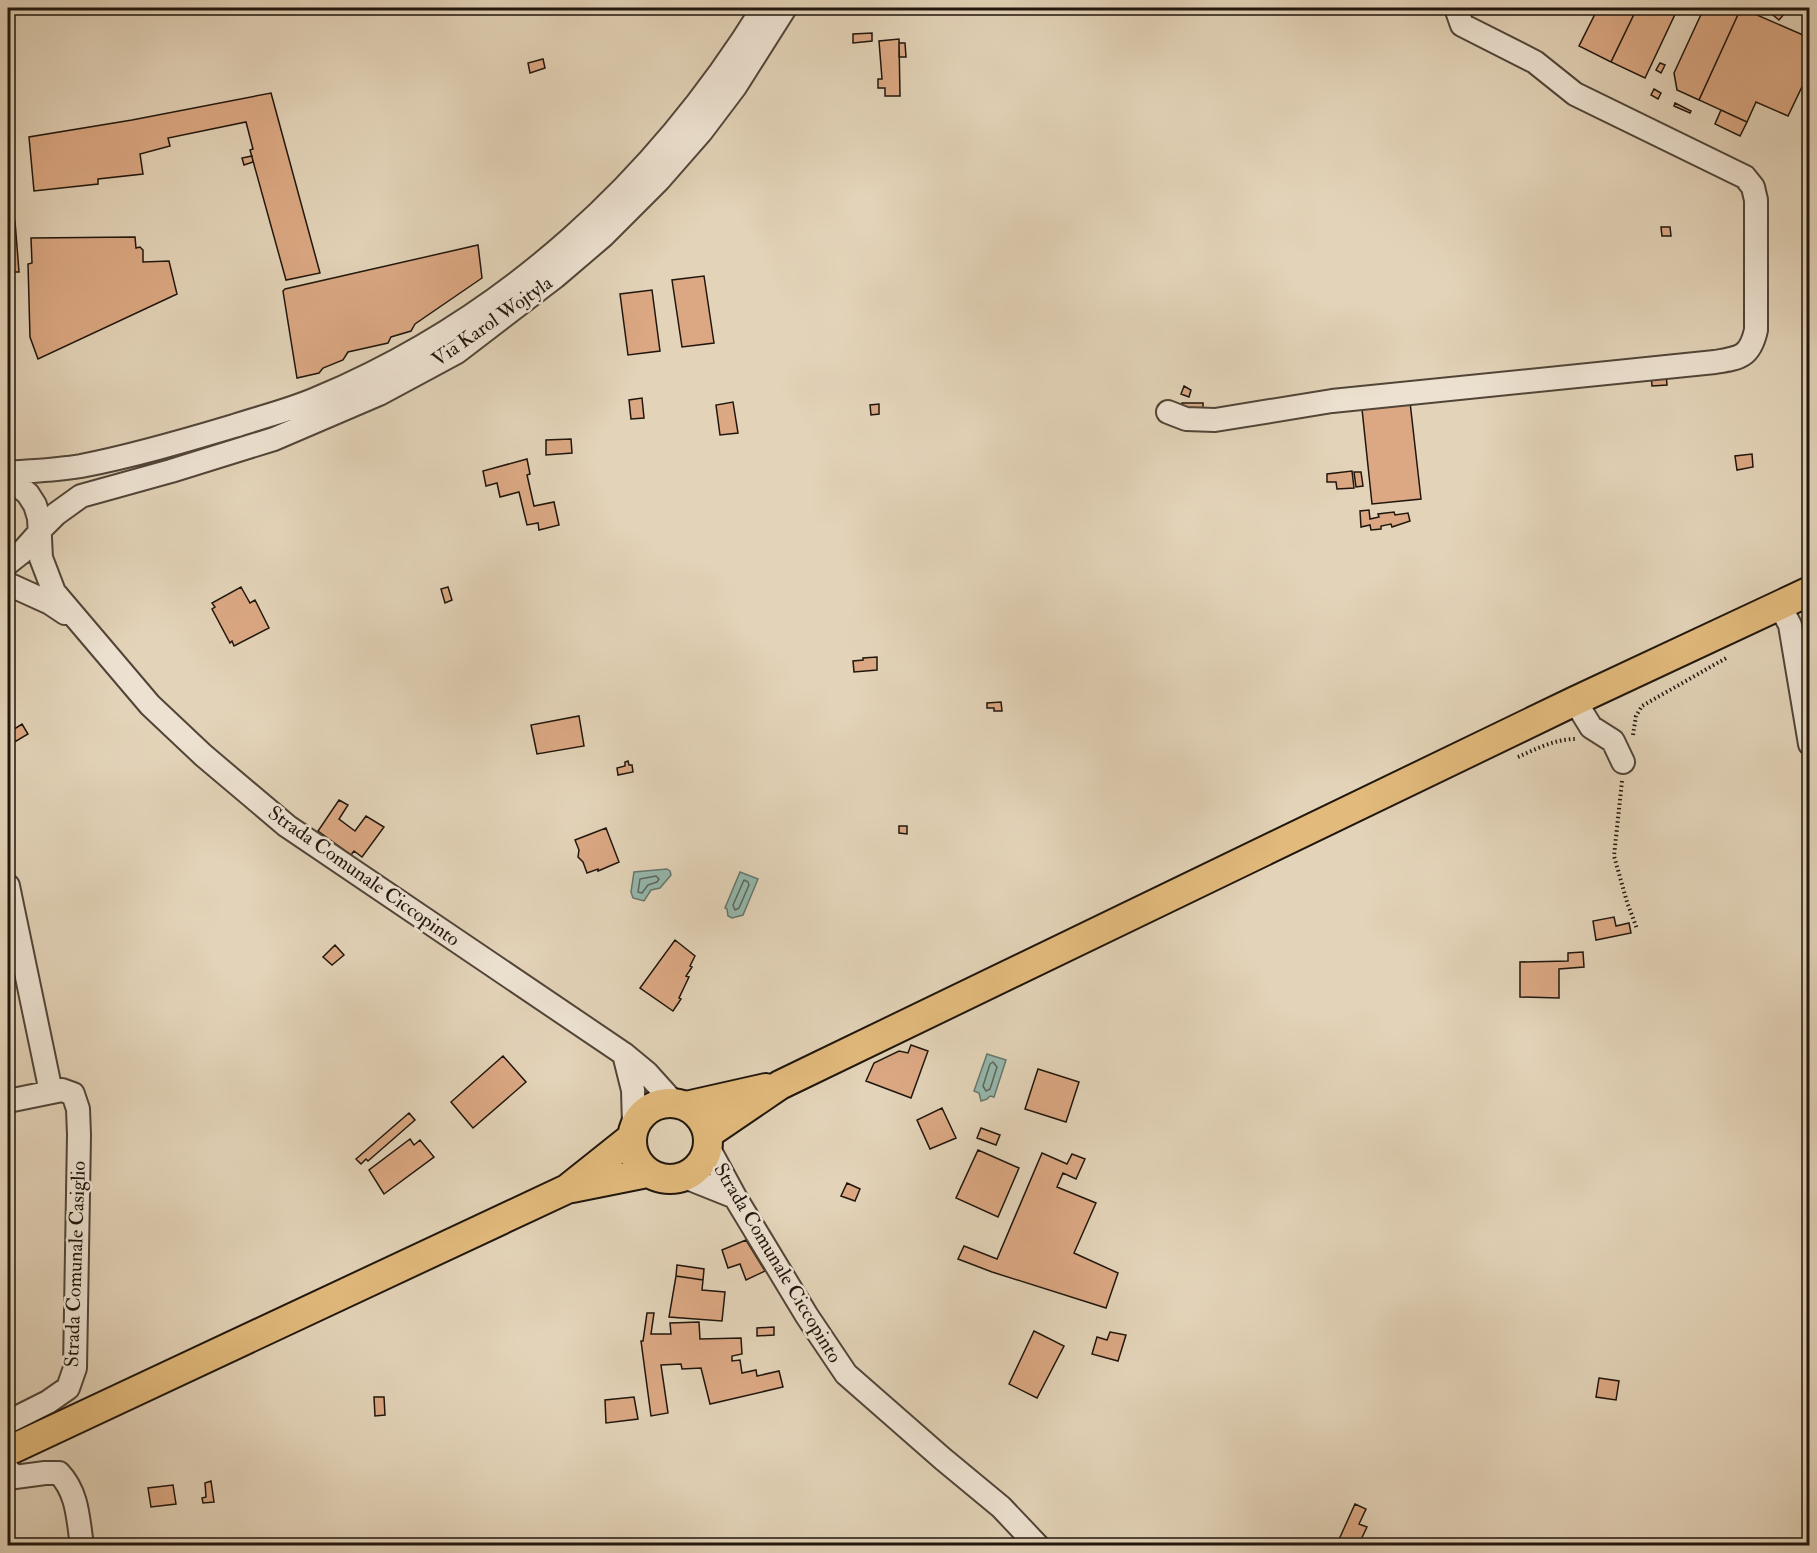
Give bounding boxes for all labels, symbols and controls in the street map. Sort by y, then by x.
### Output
street label: Via Karol Wojtyla [427,270,558,372]
street label: Strada Comunale Ciccopinto [263,800,465,953]
street label: Strada Comunale Ciccopinto [708,1159,848,1368]
street label: Strada Comunale Casiglio [59,1160,91,1368]

